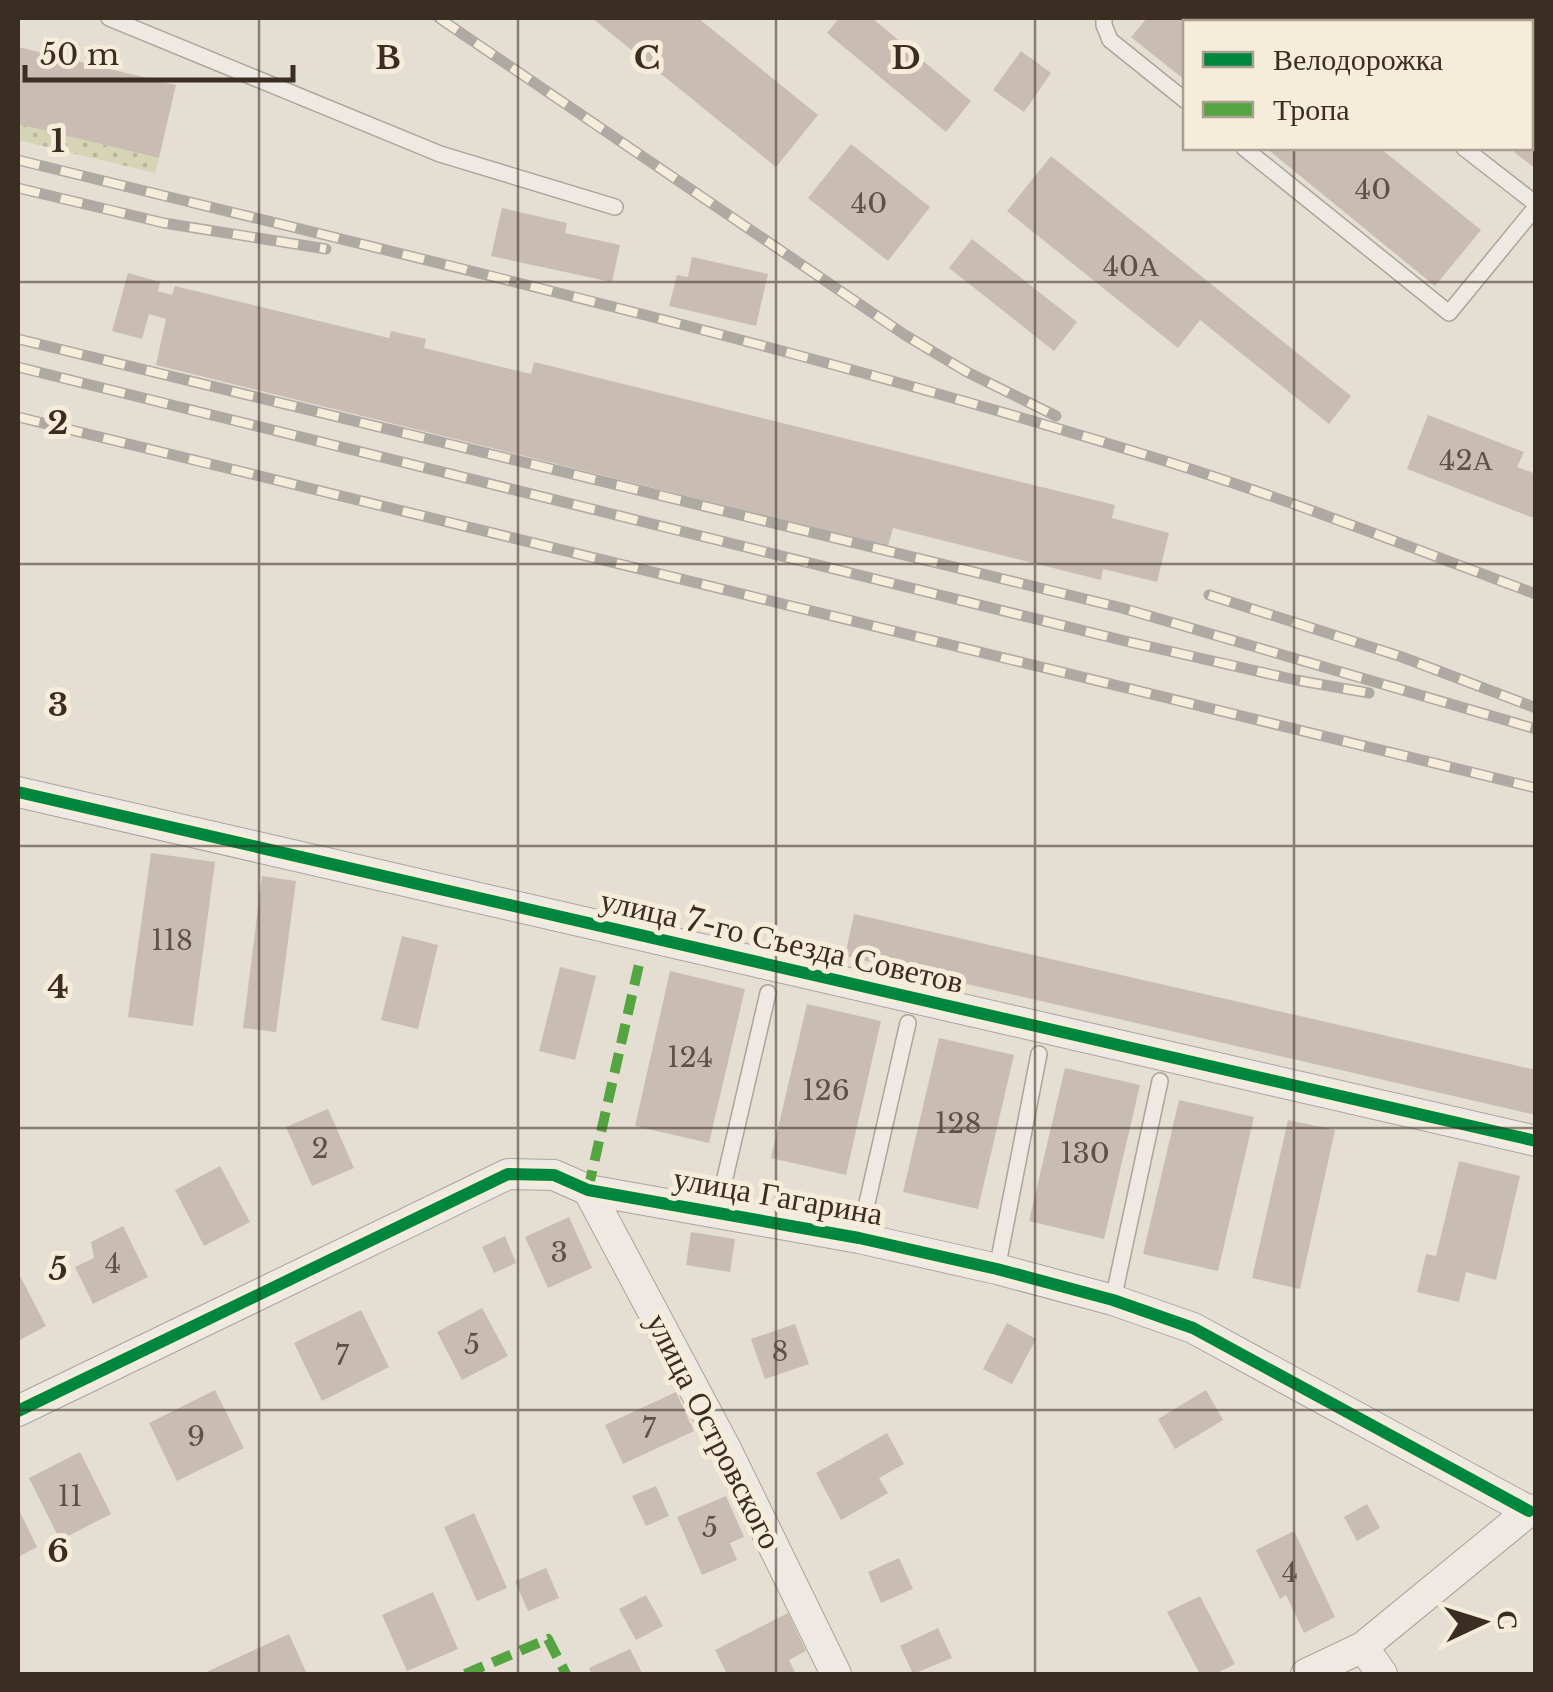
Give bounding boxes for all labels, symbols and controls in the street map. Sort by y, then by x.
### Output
scale bar [25,20,292,82]
legend [1183,20,1533,150]
text: 50 m [40,36,119,73]
text: B [375,38,401,78]
text: C [634,38,660,78]
text: D [891,38,921,78]
text: Велодорожка [1273,41,1443,78]
text: Тропа [1273,91,1350,128]
text: 1 [51,121,65,161]
house number: 40 [1355,172,1391,207]
house number: 40 [851,186,887,221]
house number: 40А [1103,249,1160,284]
text: 2 [48,403,68,443]
house number: 42А [1439,443,1494,478]
text: 3 [48,685,68,725]
street label: улица 7-го Съезда Советов [597,880,967,1002]
house number: 118 [151,923,193,958]
text: 4 [47,967,69,1007]
house number: 124 [667,1040,713,1075]
house number: 126 [802,1073,850,1108]
house number: 128 [935,1106,981,1141]
house number: 2 [311,1131,329,1166]
house number: 130 [1060,1136,1110,1171]
street label: улица Гагарина [670,1158,886,1234]
house number: 3 [550,1235,568,1270]
house number: 4 [105,1246,121,1281]
text: 5 [48,1249,68,1289]
street label: улица Островского [637,1306,791,1556]
house number: 5 [464,1327,480,1362]
house number: 8 [772,1334,788,1369]
house number: 7 [335,1338,350,1373]
house number: 7 [642,1411,657,1446]
house number: 9 [187,1419,205,1454]
house number: 11 [58,1479,82,1514]
house number: 5 [702,1510,718,1545]
text: 6 [47,1531,69,1571]
house number: 4 [1282,1555,1298,1590]
north arrow [1433,1572,1533,1672]
text: С [1489,1609,1526,1632]

